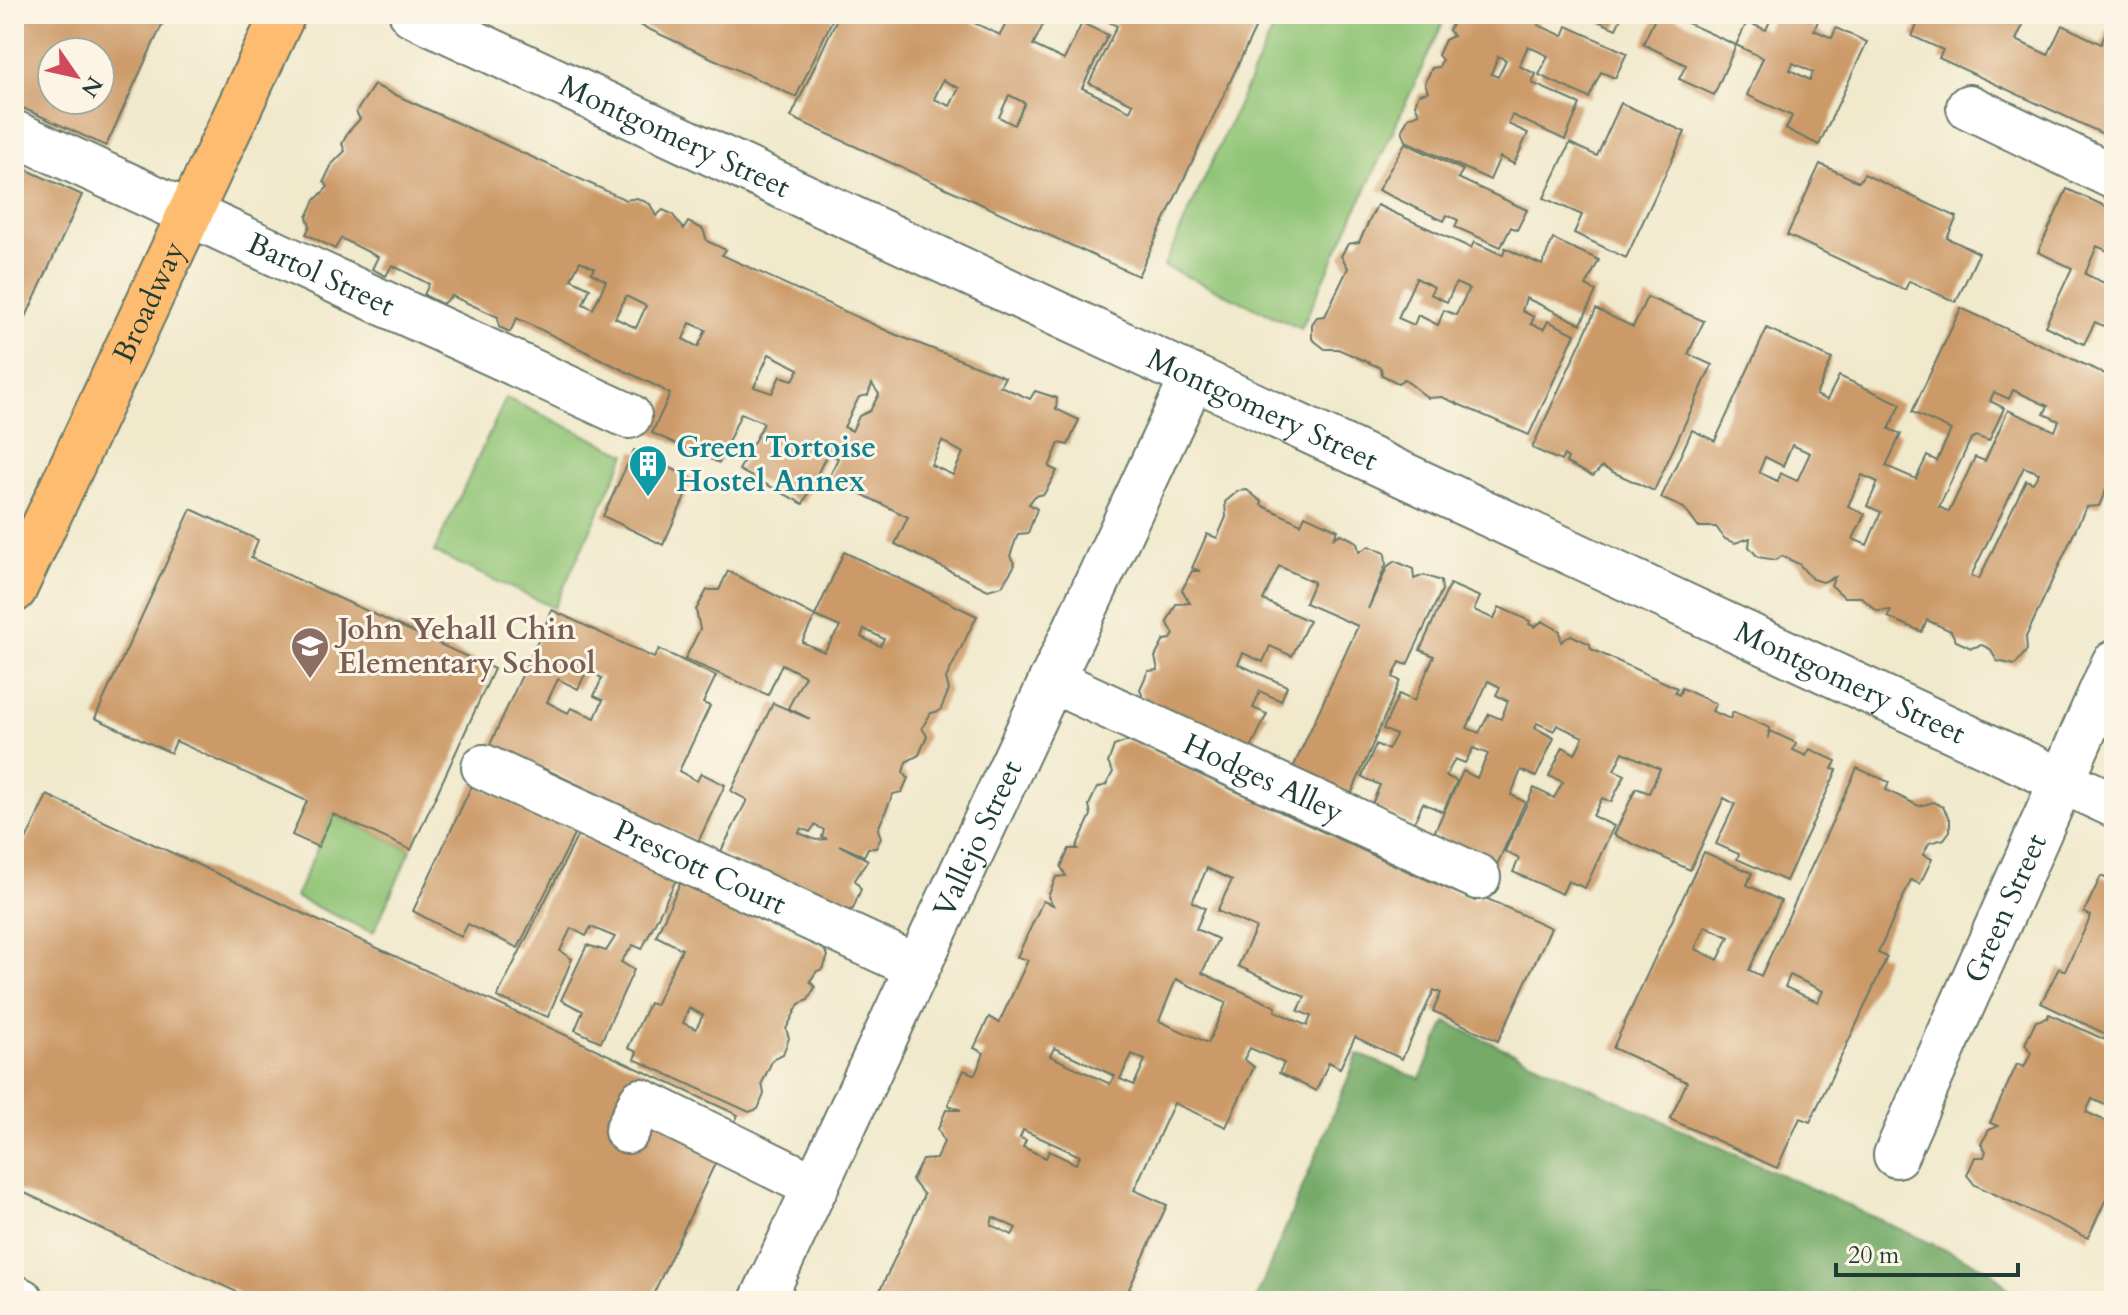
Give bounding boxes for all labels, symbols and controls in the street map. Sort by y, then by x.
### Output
north arrow [36,36,116,116]
street label: Montgomery Street [553,65,798,208]
text: N [74,70,110,103]
street label: Bartol Street [241,223,402,326]
street label: Broadway [103,234,195,369]
street label: Montgomery Street [1141,338,1385,481]
place label: Green Tortoise Hostel Annex [676,427,876,502]
building icon: Green Tortoise Hostel Annex [627,443,669,498]
place label: John Yehall Chin Elementary School [334,609,596,684]
street label: Montgomery Street [1728,611,1973,754]
school or university icon: John Yehall Chin Elementary School [289,625,331,680]
street label: Hodges Alley [1177,723,1350,833]
street label: Vallejo Street [923,753,1032,924]
street label: Prescott Court [607,809,793,924]
street label: Green Street [1954,827,2057,989]
scale bar [1836,1227,2018,1277]
text: 20 m [1848,1239,1900,1272]

